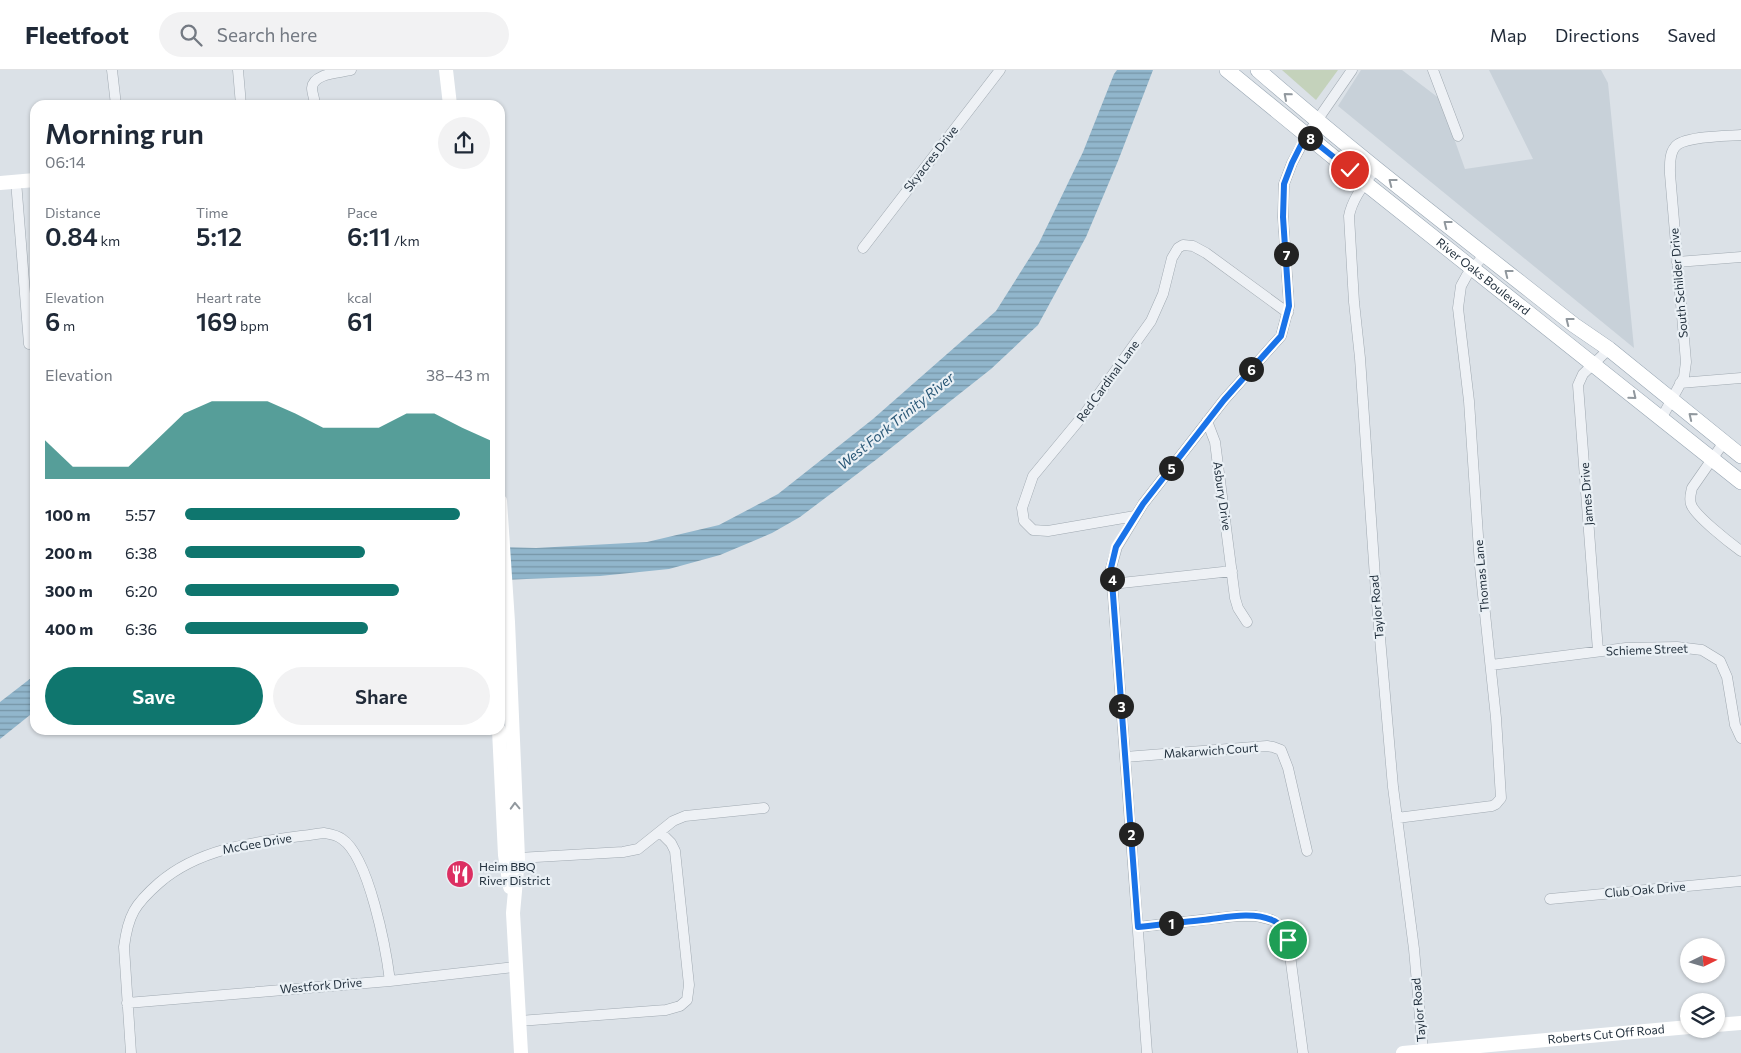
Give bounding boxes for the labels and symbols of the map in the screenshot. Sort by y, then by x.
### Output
one-way arrow [1284,93,1293,101]
street label: Skyacres Drive [900,123,960,194]
pin: 8 [1298,126,1322,150]
pin [1329,149,1371,191]
one-way arrow [1389,179,1398,187]
one-way arrow [1444,222,1453,230]
street label: South Schilder Drive [1666,228,1690,339]
street label: River Oaks Boulevard [1434,234,1533,317]
pin: 7 [1274,242,1298,266]
one-way arrow [1505,270,1514,278]
one-way arrow [1566,319,1575,327]
street label: Red Cardinal Lane [1073,337,1141,424]
pin: 6 [1238,356,1264,382]
water label: West Fork Trinity River [834,368,958,473]
one-way arrow [1627,390,1636,398]
one-way arrow [1689,413,1698,421]
pin: 5 [1158,456,1184,480]
street label: Asbury Drive [1211,460,1235,531]
street label: James Drive [1577,462,1596,526]
street label: Thomas Lane [1471,539,1491,613]
pin: 4 [1100,566,1124,592]
street label: Taylor Road [1366,574,1386,640]
street label: Schieme Street [1606,641,1688,657]
pin: 3 [1108,694,1134,718]
street label: Makarwich Court [1163,740,1259,760]
one-way arrow [510,802,520,810]
pin: 2 [1118,822,1144,846]
street label: McGee Drive [221,830,293,856]
restaurant icon: Heim BBQ River District [445,859,475,889]
place label: Heim BBQ River District [479,859,551,887]
street label: Club Oak Drive [1604,878,1686,900]
pin: 1 [1158,910,1184,936]
pin [1267,919,1309,961]
north arrow [1680,938,1725,982]
street label: Westfork Drive [279,974,363,996]
street label: Taylor Road [1408,977,1428,1043]
street label: Roberts Cut Off Road [1547,1021,1665,1046]

